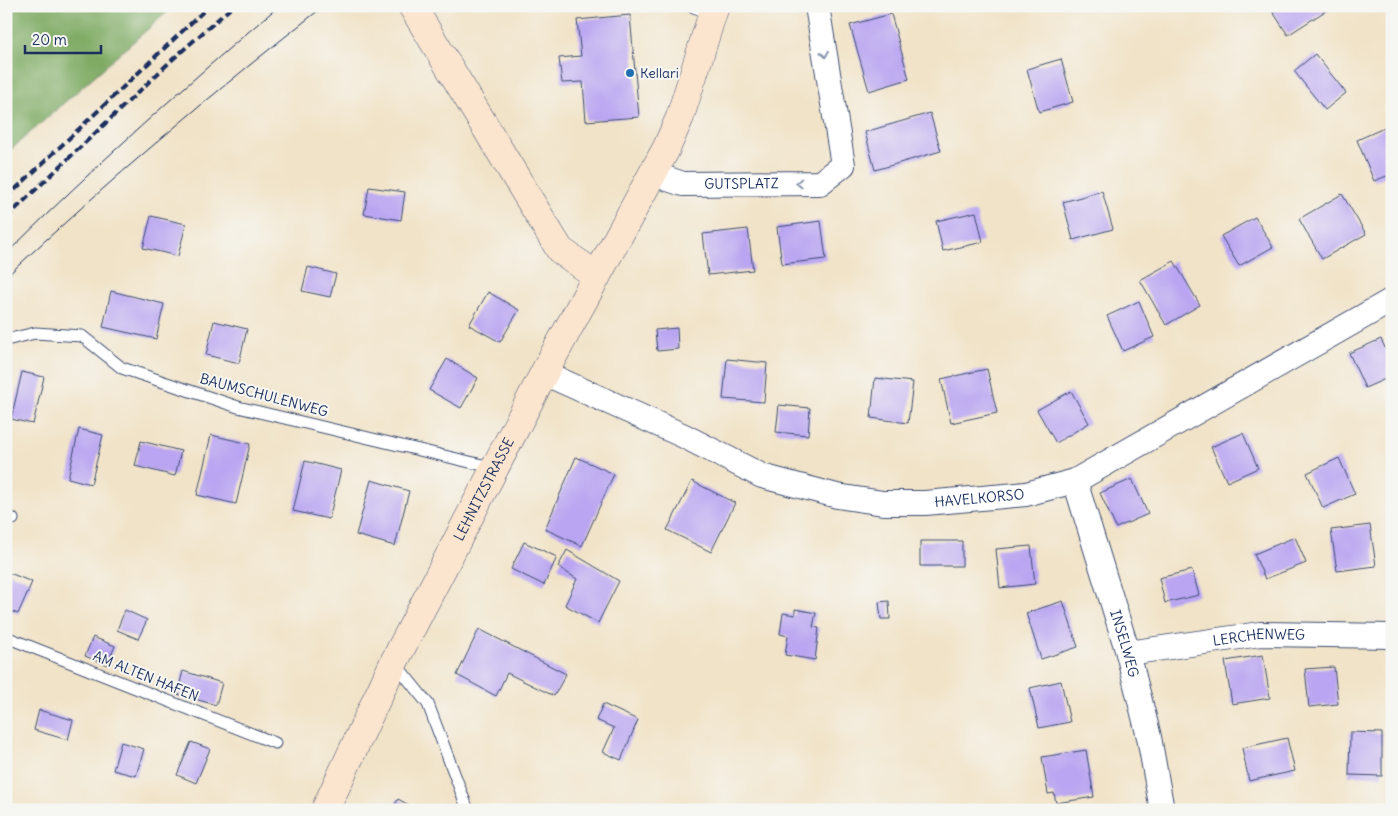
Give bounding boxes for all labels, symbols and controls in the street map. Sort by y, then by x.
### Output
scale bar [25,22,101,54]
text: 20 m [32,30,67,49]
one-way arrow [819,50,829,59]
place label: Kellari [640,64,679,82]
marker: Kellari [624,67,636,79]
street label: GUTSPLATZ [704,174,779,193]
one-way arrow [794,178,802,188]
street label: BAUMSCHULENWEG [198,369,330,421]
street label: LEHNITZSTRASSE [449,435,518,544]
street label: HAVELKORSO [934,485,1025,511]
street label: INSELWEG [1106,608,1143,679]
street label: LERCHENWEG [1212,625,1305,650]
street label: AM ALTEN HAFEN [91,647,201,705]

